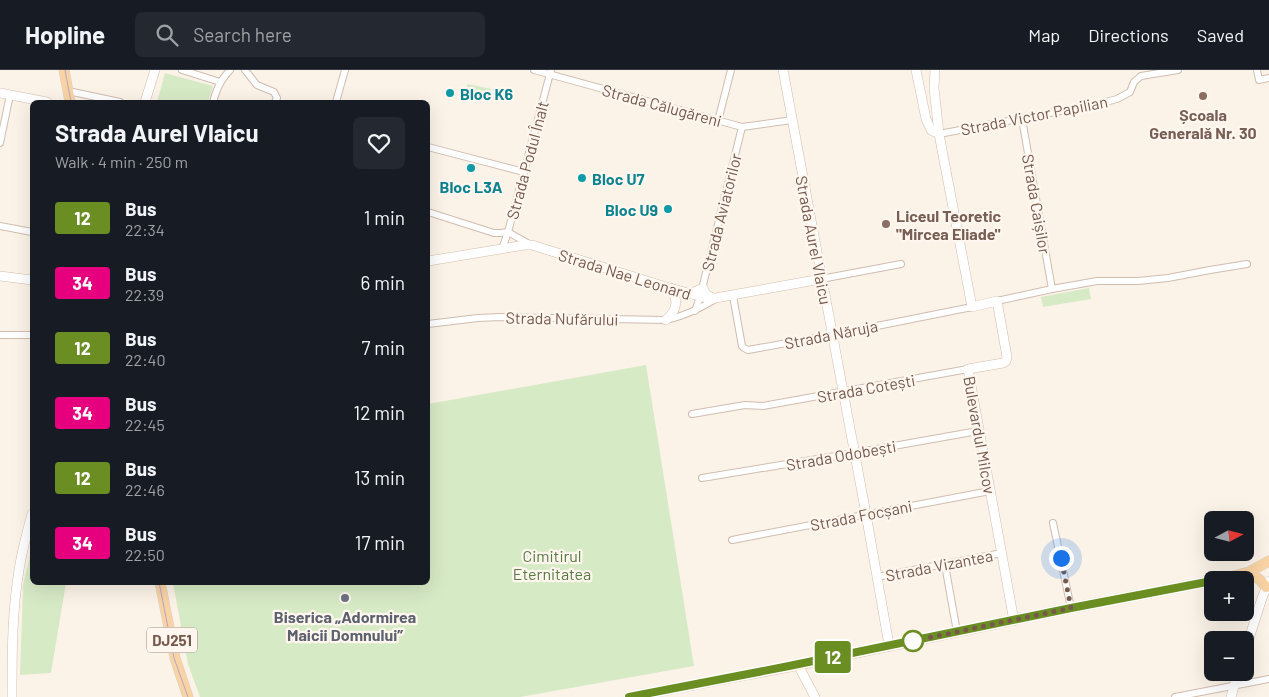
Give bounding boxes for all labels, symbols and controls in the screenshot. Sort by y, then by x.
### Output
search box [135,12,485,57]
text: Hopline [25,20,105,49]
icon: search [153,21,181,49]
text: Search here [193,23,292,46]
text: Map [1028,24,1060,46]
text: Directions [1088,24,1169,46]
text: Saved [1197,24,1244,46]
street label: Strada Călugăreni [600,80,724,130]
place label: Bloc K6 [460,84,514,103]
marker: Bloc K6 [444,87,456,99]
marker: Școala Generală Nr. 30 [1197,90,1209,102]
street label: Strada Victor Papilian [959,91,1109,139]
street label: Strada Podul Înalt [502,99,552,221]
place label: Școala Generală Nr. 30 [1149,105,1257,142]
button: heart [353,117,405,169]
text: Strada Aurel Vlaicu [55,118,259,147]
street label: Strada Aviatorilor [697,151,745,273]
text: Walk · 4 min · 250 m [55,152,188,171]
street label: Strada Caișilor [1019,153,1055,256]
marker: Bloc L3A [465,162,477,174]
place label: Bloc U7 [592,169,645,188]
marker: Bloc U7 [576,172,588,184]
street label: Strada Aurel Vlaicu [792,174,836,306]
place label: Bloc L3A [439,177,503,196]
text: Bus [125,197,157,220]
place label: Bloc U9 [605,200,658,219]
marker: Bloc U9 [662,203,674,215]
text: 1 min [364,206,405,229]
place label: Liceul Teoretic "Mircea Eliade" [896,206,1002,243]
text: 12 [74,207,91,229]
marker: Liceul Teoretic "Mircea Eliade" [880,218,892,230]
text: 22:34 [125,220,165,239]
street label: Strada Nae Leonard [556,245,694,303]
text: Bus [125,262,157,285]
text: 6 min [361,271,405,294]
text: 34 [72,272,93,294]
text: 22:39 [125,285,164,304]
street label: Strada Nufărului [505,308,619,328]
street label: Strada Năruja [783,316,879,352]
text: Bus [125,327,157,350]
text: 7 min [361,336,405,359]
text: 12 [74,337,91,359]
text: 22:40 [125,350,165,369]
street label: Strada Cotești [816,370,916,406]
street label: Bulevardul Milcov [960,375,1000,496]
text: Bus [125,392,157,415]
text: 12 min [354,401,405,424]
text: 34 [72,402,93,424]
text: 22:45 [125,415,165,434]
street label: Strada Odobești [785,436,897,474]
text: Bus [125,457,157,480]
text: 13 min [354,466,405,489]
text: 12 [74,467,91,489]
text: 22:46 [125,480,165,499]
street label: Strada Focșani [808,496,914,534]
north arrow [1204,511,1254,561]
map controls [1204,511,1254,681]
text: Bus [125,522,157,545]
text: 17 min [355,531,405,554]
text: 34 [72,532,93,554]
text: 22:50 [125,545,165,564]
street label: Strada Vizantea [884,545,994,585]
park label: Cimitirul Eternitatea [513,546,591,583]
your location [1049,546,1074,571]
button: + [1204,571,1254,621]
marker: Biserica „Adormirea Maicii Domnului” [339,592,351,604]
place label: Biserica „Adormirea Maicii Domnului” [274,607,416,644]
road number: DJ251 [147,628,197,652]
unlabelled marker [902,630,924,652]
button: − [1204,631,1254,681]
line badge: 12 [810,641,856,673]
text: 12 [825,646,841,668]

